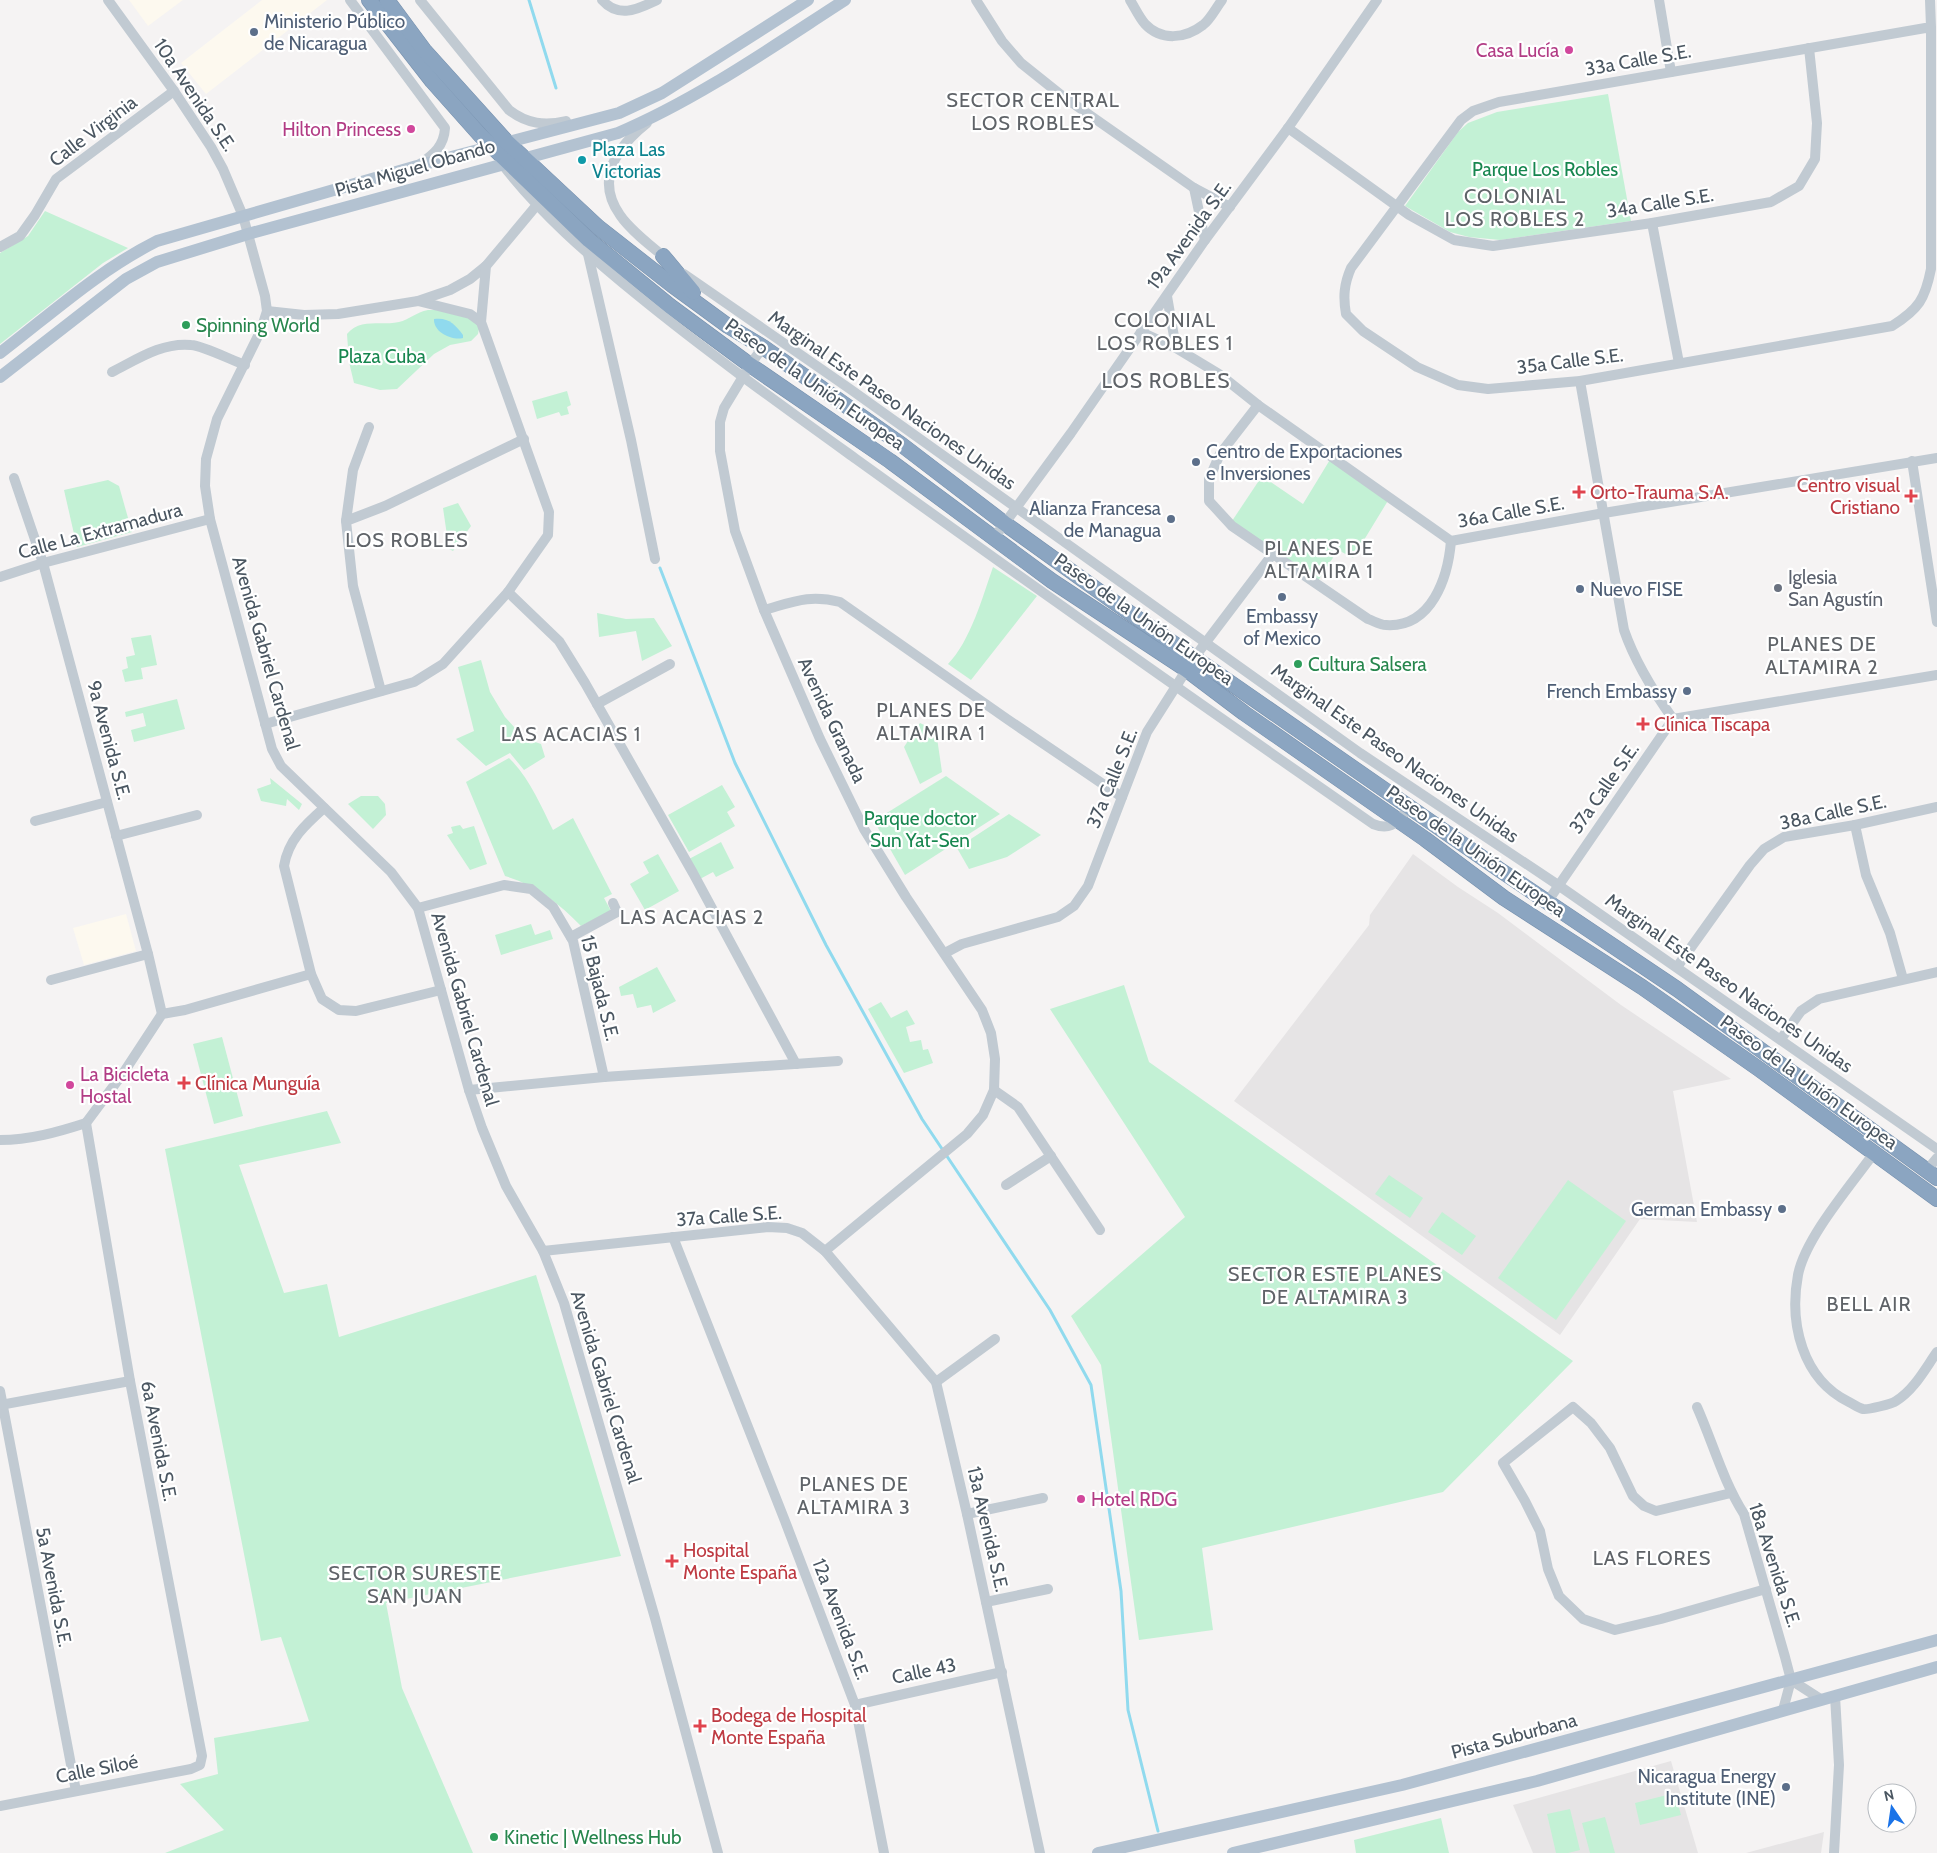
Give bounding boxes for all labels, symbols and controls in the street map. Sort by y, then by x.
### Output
place label: Ministerio Público de Nicaragua [264,10,405,55]
marker: Ministerio Público de Nicaragua [248,26,260,38]
street label: 10a Avenida S.E. [149,34,241,156]
place label: Casa Lucía [1476,39,1559,62]
street label: 33a Calle S.E. [1583,39,1693,81]
marker: Casa Lucía [1563,44,1575,56]
district label: SECTOR CENTRAL LOS ROBLES [946,88,1120,135]
street label: Calle Virginia [45,91,141,171]
place label: Hilton Princess [282,118,401,141]
marker: Hilton Princess [405,123,417,135]
street label: Pista Miguel Obando [332,134,498,202]
place label: Plaza Las Victorias [592,138,665,183]
marker: Plaza Las Victorias [576,154,588,166]
park label: Parque Los Robles [1472,158,1618,181]
street label: 19a Avenida S.E. [1142,176,1236,294]
street label: 34a Calle S.E. [1605,183,1715,223]
district label: COLONIAL LOS ROBLES 2 [1445,184,1585,231]
street label: Marginal Este Paseo Naciones Unidas [764,305,1020,495]
district label: COLONIAL LOS ROBLES 1 [1097,308,1233,355]
street label: Paseo de la Unión Europea [721,313,909,455]
place label: Spinning World [196,314,320,337]
marker: Spinning World [180,319,192,331]
street label: 35a Calle S.E. [1515,343,1625,379]
park label: Plaza Cuba [338,345,426,368]
district label: LOS ROBLES [1102,368,1230,393]
place label: Centro de Exportaciones e Inversiones [1206,440,1403,485]
marker: Centro de Exportaciones e Inversiones [1190,456,1202,468]
place label: Centro visual Cristiano [1797,474,1901,519]
place label: Orto-Trauma S.A. [1590,481,1729,504]
marker: Orto-Trauma S.A. [1572,485,1586,499]
marker: Centro visual Cristiano [1904,489,1918,503]
street label: 36a Calle S.E. [1456,491,1566,533]
place label: Alianza Francesa de Managua [1029,497,1161,542]
street label: Calle La Extramadura [15,498,185,564]
marker: Alianza Francesa de Managua [1165,513,1177,525]
district label: LOS ROBLES [345,528,469,552]
district label: PLANES DE ALTAMIRA 1 [1264,536,1374,583]
street label: Paseo de la Unión Europea [1050,548,1238,690]
street label: Avenida Gabriel Cardenal [227,553,305,753]
place label: Iglesia San Agustín [1788,566,1883,611]
place label: Nuevo FISE [1590,578,1683,601]
marker: Iglesia San Agustín [1772,582,1784,594]
marker: Nuevo FISE [1574,583,1586,595]
marker: Embassy of Mexico [1276,591,1288,603]
place label: Embassy of Mexico [1243,605,1321,650]
district label: PLANES DE ALTAMIRA 2 [1765,632,1879,679]
place label: Cultura Salsera [1308,653,1427,676]
street label: Avenida Granada [793,654,871,786]
street label: Marginal Este Paseo Naciones Unidas [1267,658,1523,848]
marker: Cultura Salsera [1292,658,1304,670]
street label: 9a Avenida S.E. [82,678,136,802]
place label: French Embassy [1547,680,1677,703]
marker: French Embassy [1681,685,1693,697]
district label: PLANES DE ALTAMIRA 1 [876,698,986,745]
place label: Clínica Tiscapa [1654,713,1770,736]
marker: Clínica Tiscapa [1636,717,1650,731]
district label: LAS ACACIAS 1 [501,722,641,746]
street label: 37a Calle S.E. [1082,725,1142,831]
street label: 37a Calle S.E. [1564,738,1644,838]
street label: Paseo de la Unión Europea [1382,780,1570,922]
street label: 38a Calle S.E. [1778,789,1888,835]
park label: Parque doctor Sun Yat-Sen [864,807,976,852]
street label: Marginal Este Paseo Naciones Unidas [1601,888,1857,1078]
district label: LAS ACACIAS 2 [620,905,764,929]
street label: Avenida Gabriel Cardenal [426,909,504,1109]
street label: 15 Bajada S.E. [576,933,624,1043]
street label: Paseo de la Unión Europea [1716,1010,1902,1154]
place label: La Bicicleta Hostal [80,1063,169,1108]
place label: Clínica Munguía [195,1072,320,1095]
marker: Clínica Munguía [177,1076,191,1090]
marker: La Bicicleta Hostal [64,1079,76,1091]
place label: German Embassy [1631,1198,1772,1221]
street label: 37a Calle S.E. [675,1201,783,1231]
marker: German Embassy [1776,1203,1788,1215]
district label: SECTOR ESTE PLANES DE ALTAMIRA 3 [1228,1262,1442,1309]
street label: Avenida Gabriel Cardenal [566,1288,646,1487]
district label: BELL AIR [1826,1292,1912,1316]
street label: 6a Avenida S.E. [136,1379,182,1503]
street label: 13a Avenida S.E. [962,1464,1014,1594]
district label: PLANES DE ALTAMIRA 3 [797,1472,911,1519]
place label: Hotel RDG [1091,1488,1177,1511]
marker: Hotel RDG [1075,1493,1087,1505]
street label: 18a Avenida S.E. [1744,1500,1806,1630]
street label: 5a Avenida S.E. [31,1525,77,1649]
place label: Hospital Monte España [683,1539,797,1584]
district label: LAS FLORES [1593,1546,1711,1570]
marker: Hospital Monte España [665,1554,679,1568]
street label: 12a Avenida S.E. [807,1555,875,1683]
district label: SECTOR SURESTE SAN JUAN [328,1561,502,1608]
street label: Calle 43 [890,1653,958,1689]
place label: Bodega de Hospital Monte España [711,1704,867,1749]
street label: Pista Suburbana [1449,1708,1579,1764]
marker: Bodega de Hospital Monte España [693,1719,707,1733]
street label: Calle Siloé [54,1750,140,1788]
place label: Nicaragua Energy Institute (INE) [1638,1765,1776,1810]
marker: Nicaragua Energy Institute (INE) [1780,1781,1792,1793]
north arrow [1867,1783,1917,1833]
text: N [1882,1785,1896,1805]
place label: Kinetic | Wellness Hub [504,1826,682,1849]
marker: Kinetic | Wellness Hub [488,1831,500,1843]

